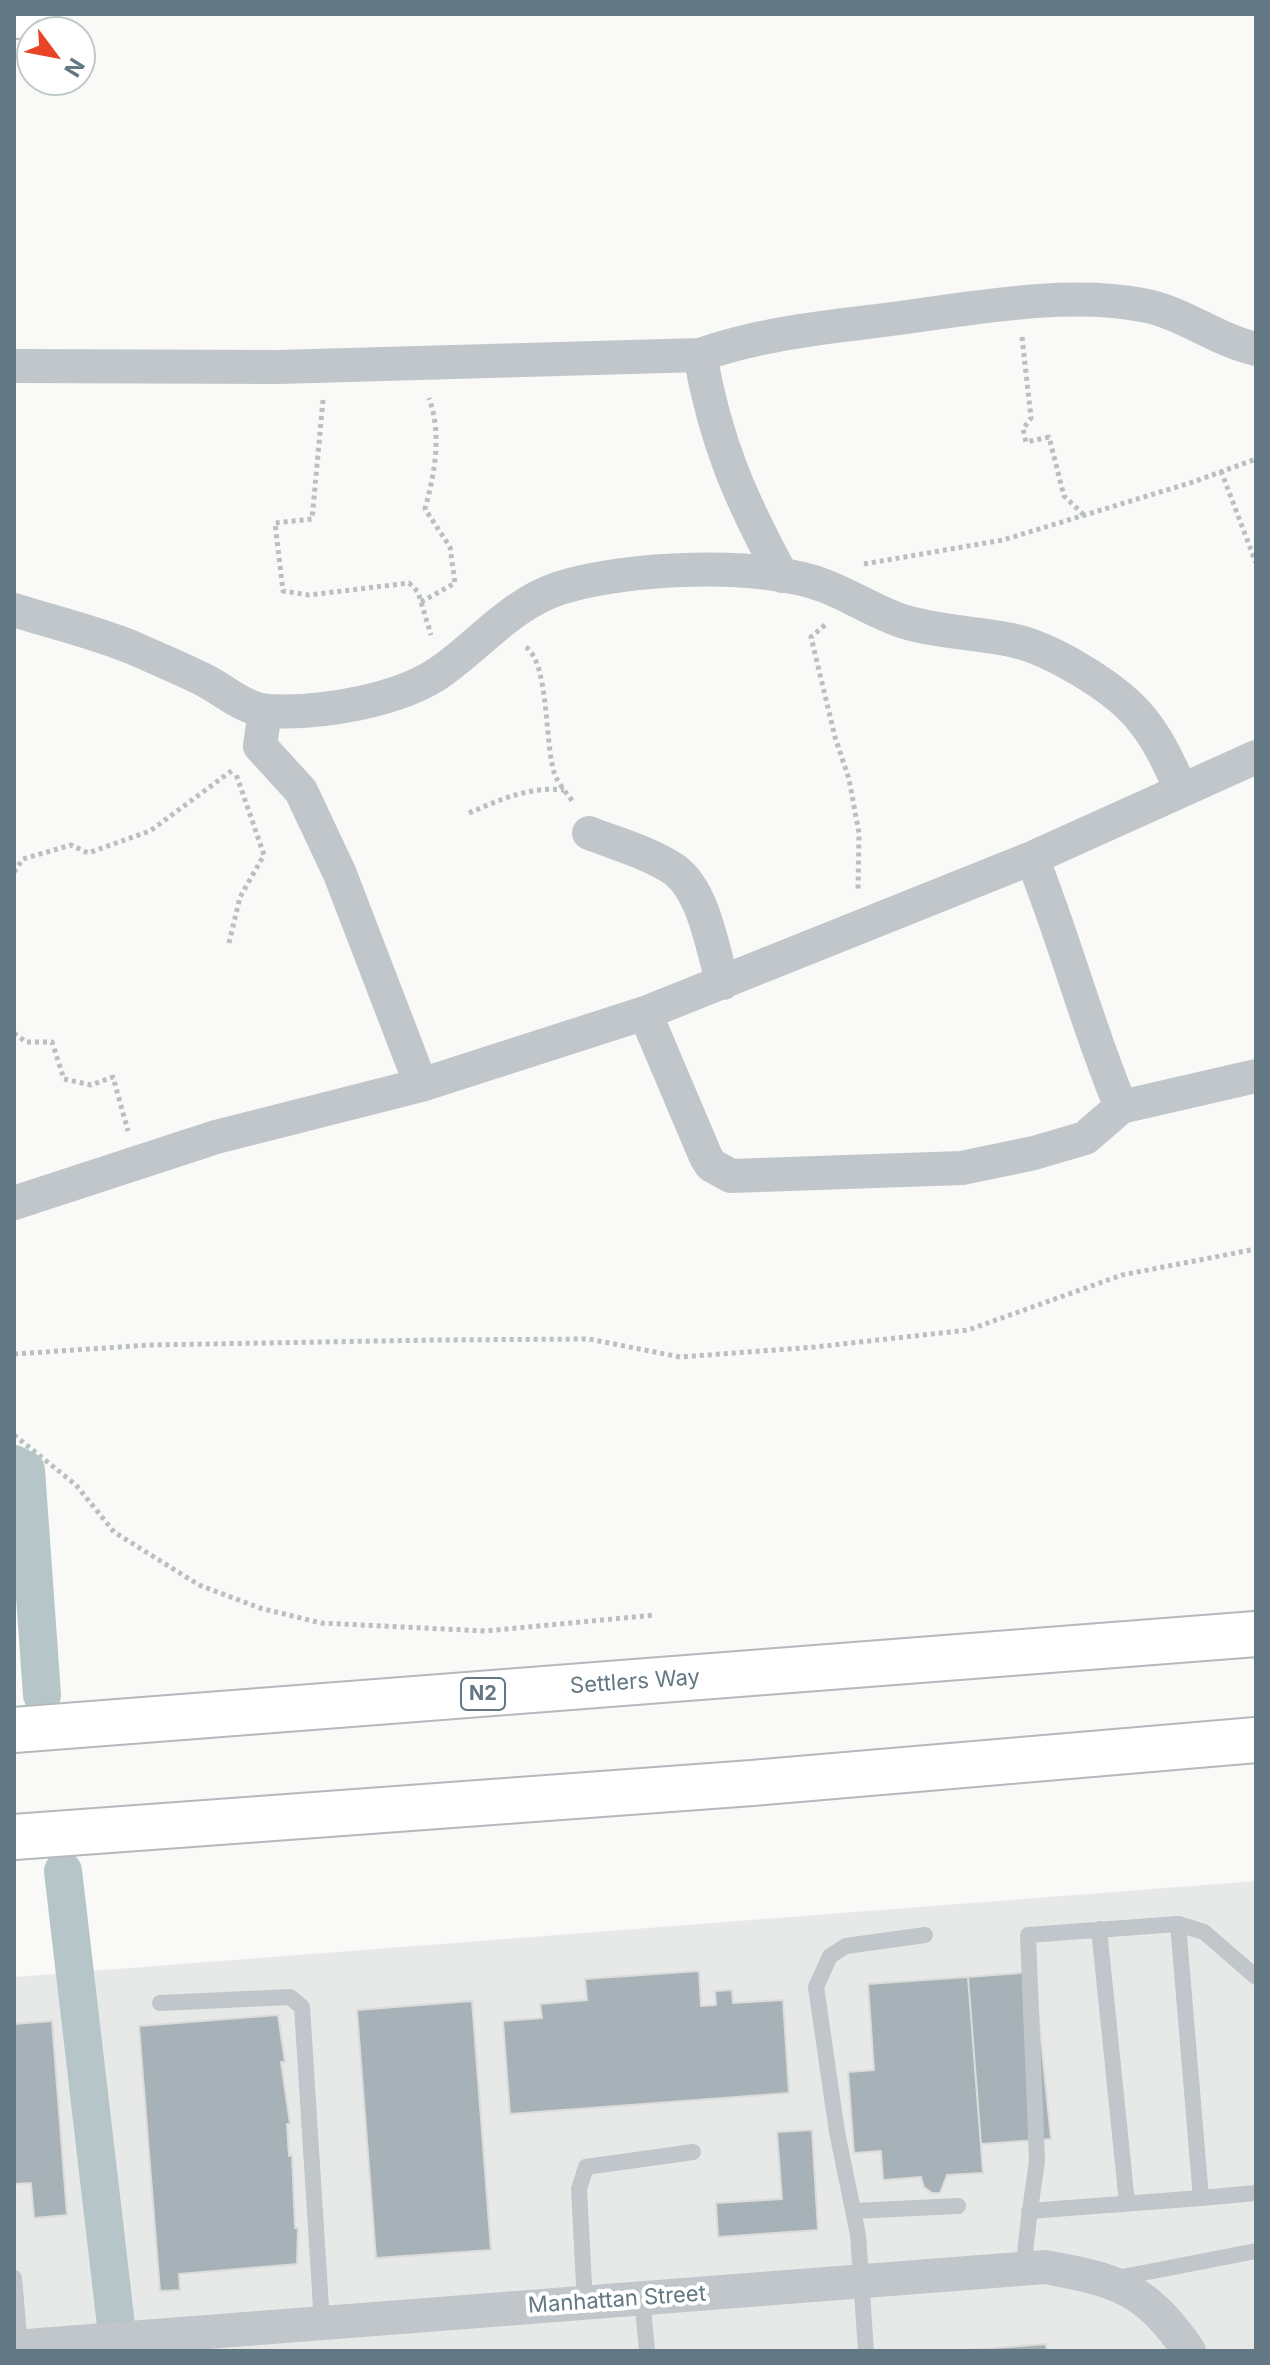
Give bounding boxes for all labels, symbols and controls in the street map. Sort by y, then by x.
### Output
north arrow [16,16,96,96]
text: N [59,54,90,82]
street label: Settlers Way [569,1664,701,1700]
road number: N2 [461,1678,505,1710]
street label: Manhattan Street [527,2281,707,2319]

